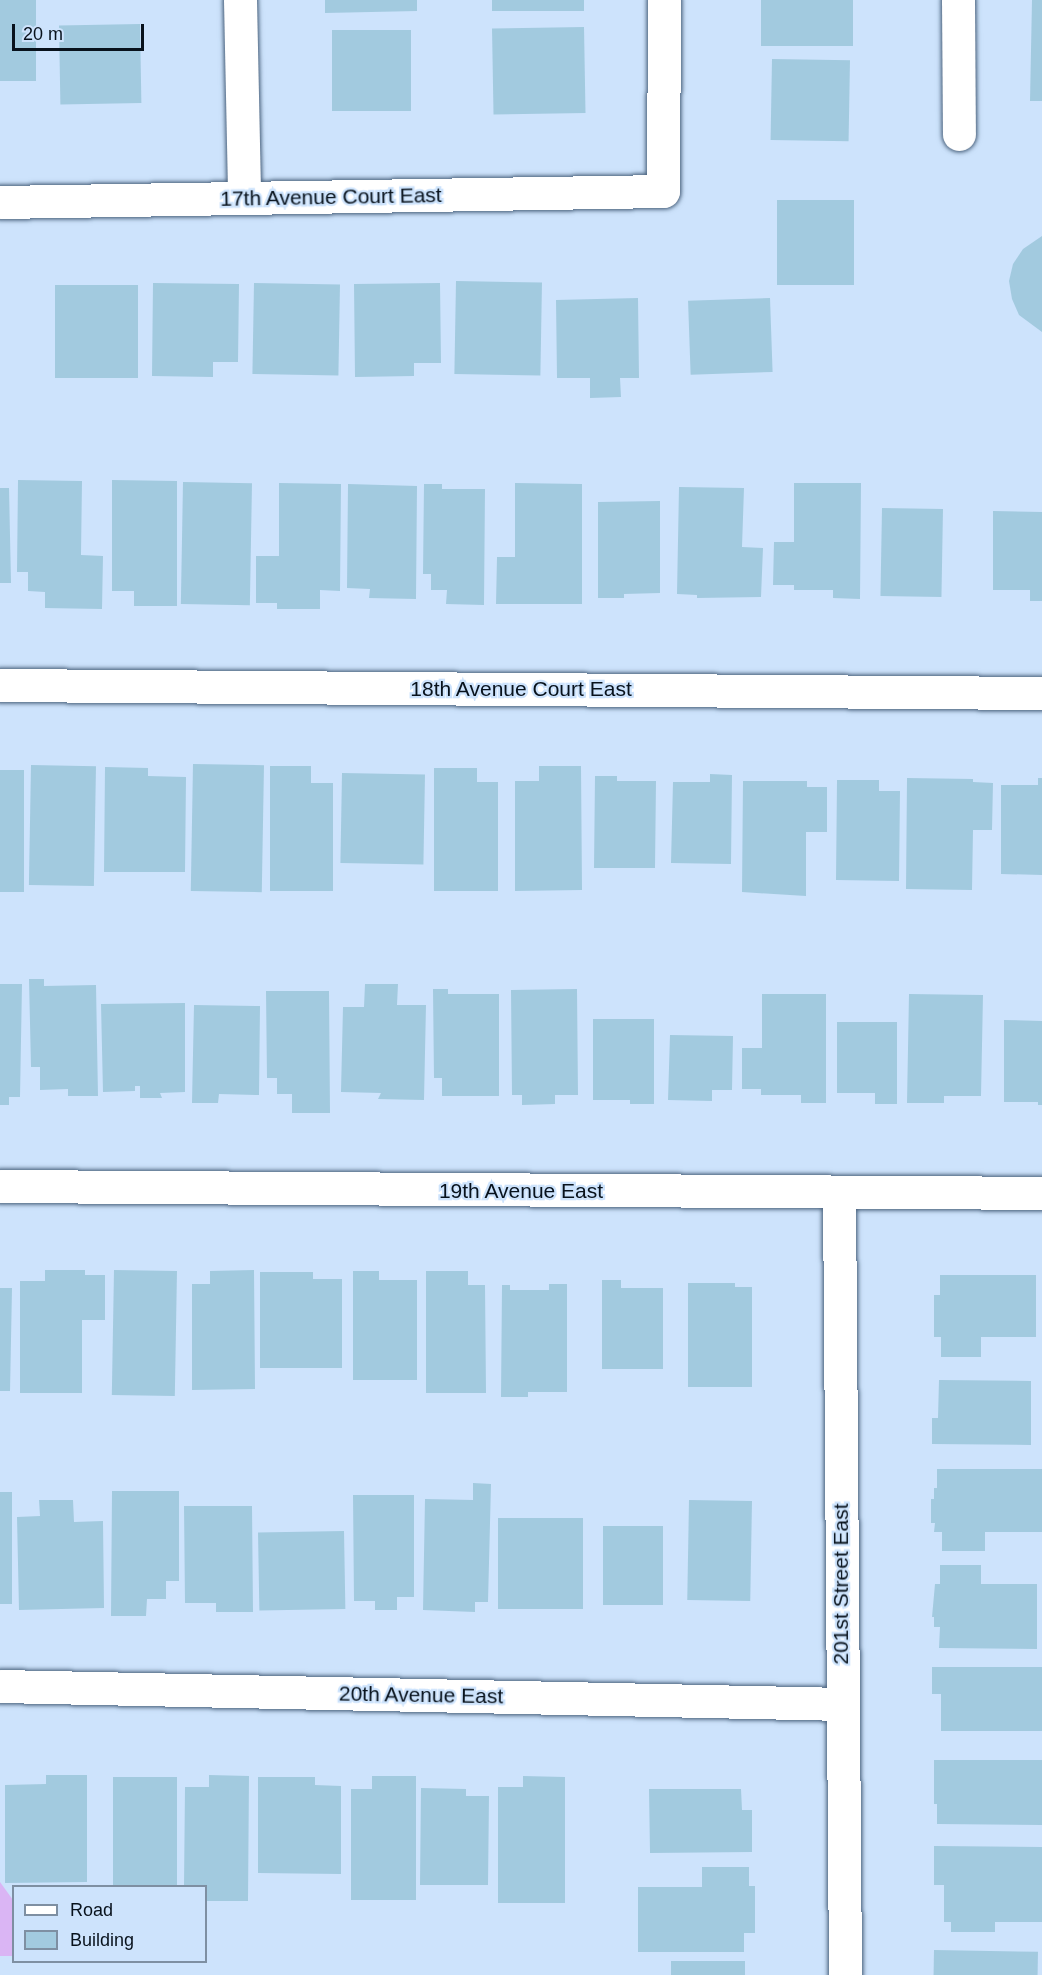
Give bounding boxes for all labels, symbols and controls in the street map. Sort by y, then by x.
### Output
scale bar [15,12,147,50]
text: 20 m [23,24,63,44]
street label: 17th Avenue Court East [220,182,442,212]
street label: 18th Avenue Court East [410,676,632,702]
street label: 19th Avenue East [438,1178,604,1204]
street label: 201st Street East [828,1503,854,1665]
street label: 20th Avenue East [338,1681,504,1709]
legend [12,1885,207,1963]
text: Road [70,1900,113,1920]
text: Building [70,1930,134,1950]

